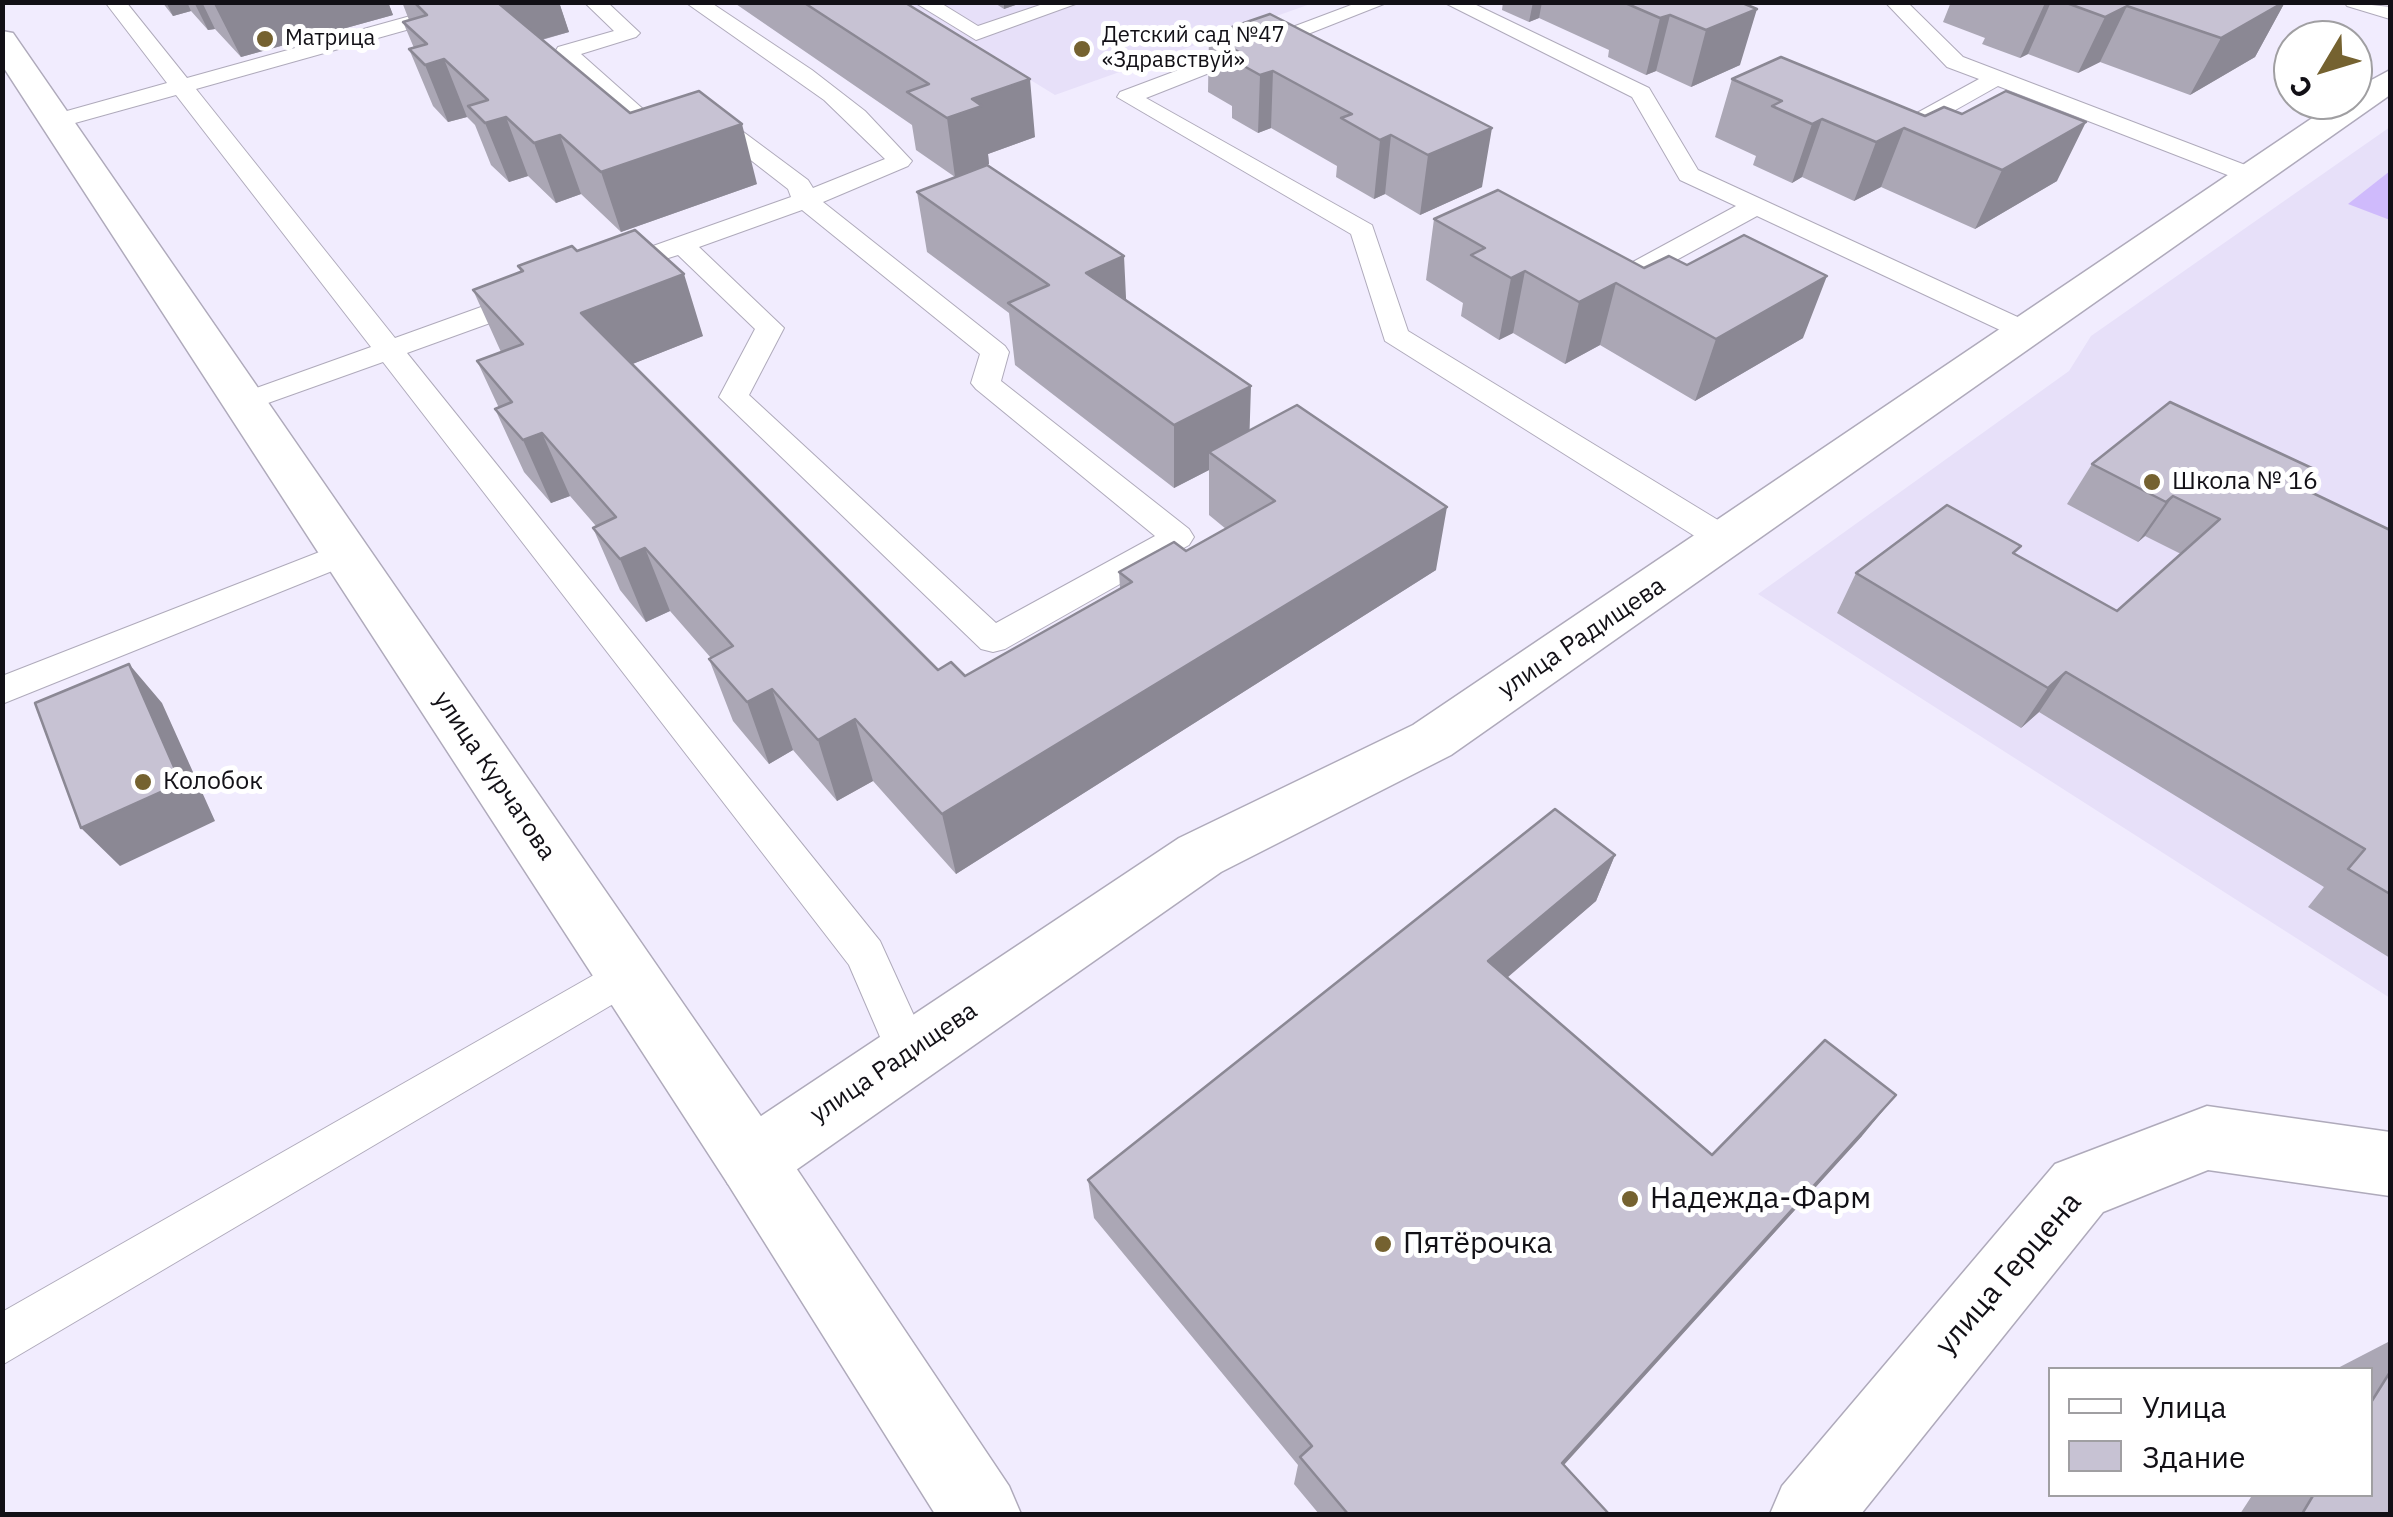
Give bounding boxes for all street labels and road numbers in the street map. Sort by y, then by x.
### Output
street label: улица Радищева [1493,571,1671,705]
street label: улица Курчатова [426,686,562,866]
street label: улица Радищева [805,996,983,1130]
street label: улица Герцена [1928,1185,2090,1363]

